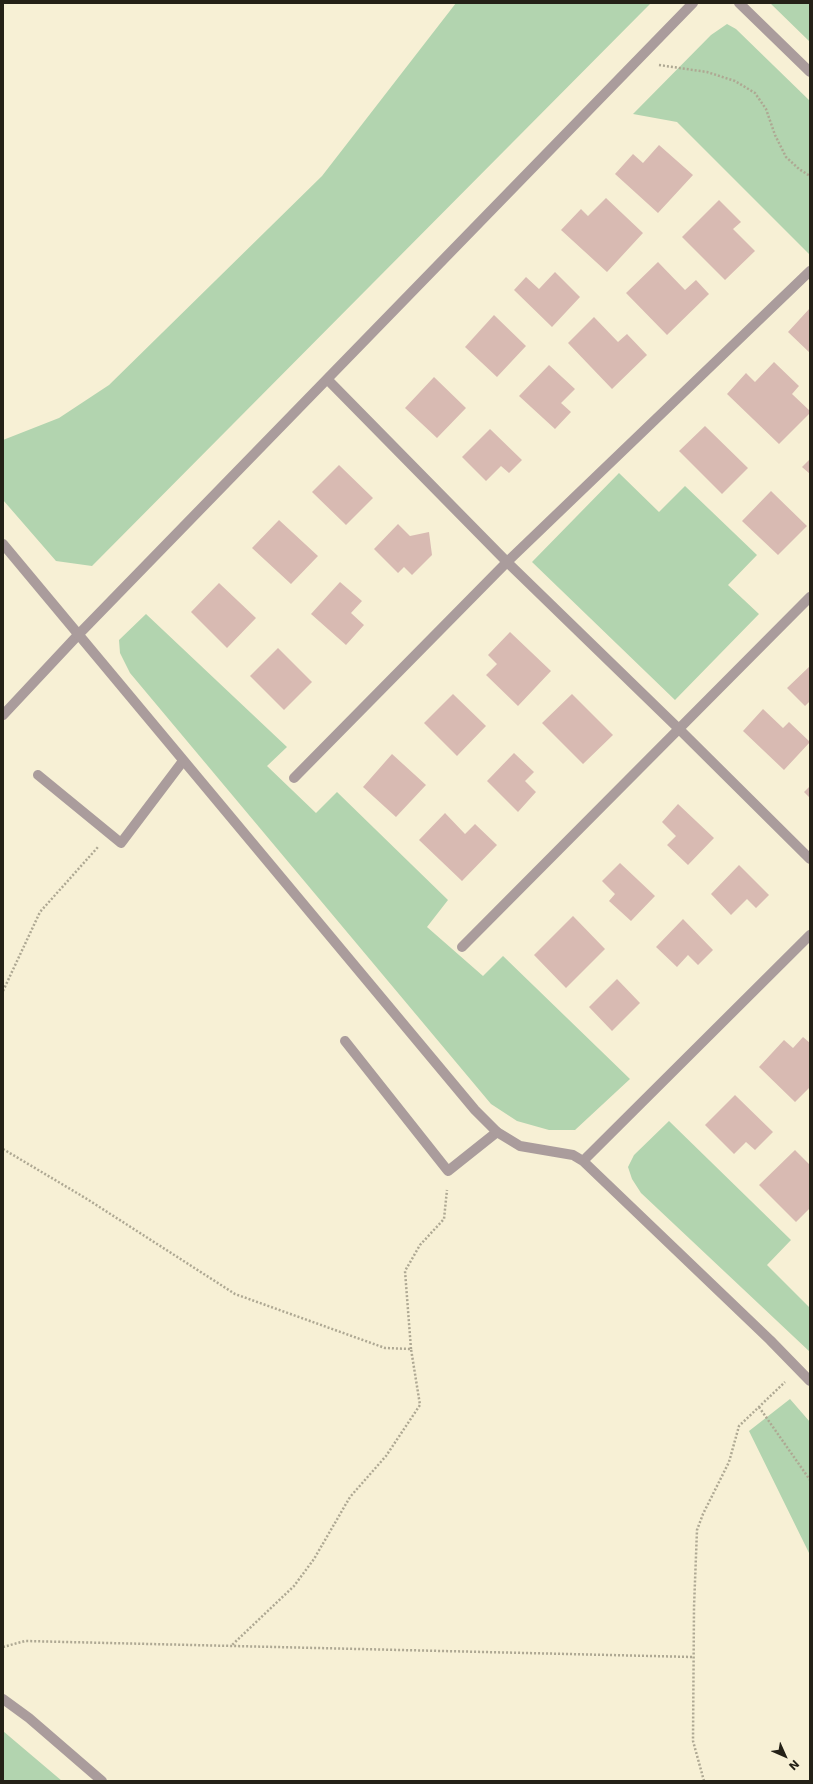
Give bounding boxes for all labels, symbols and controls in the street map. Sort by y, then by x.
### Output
north arrow [765,1736,805,1776]
text: N [786,1757,802,1773]

